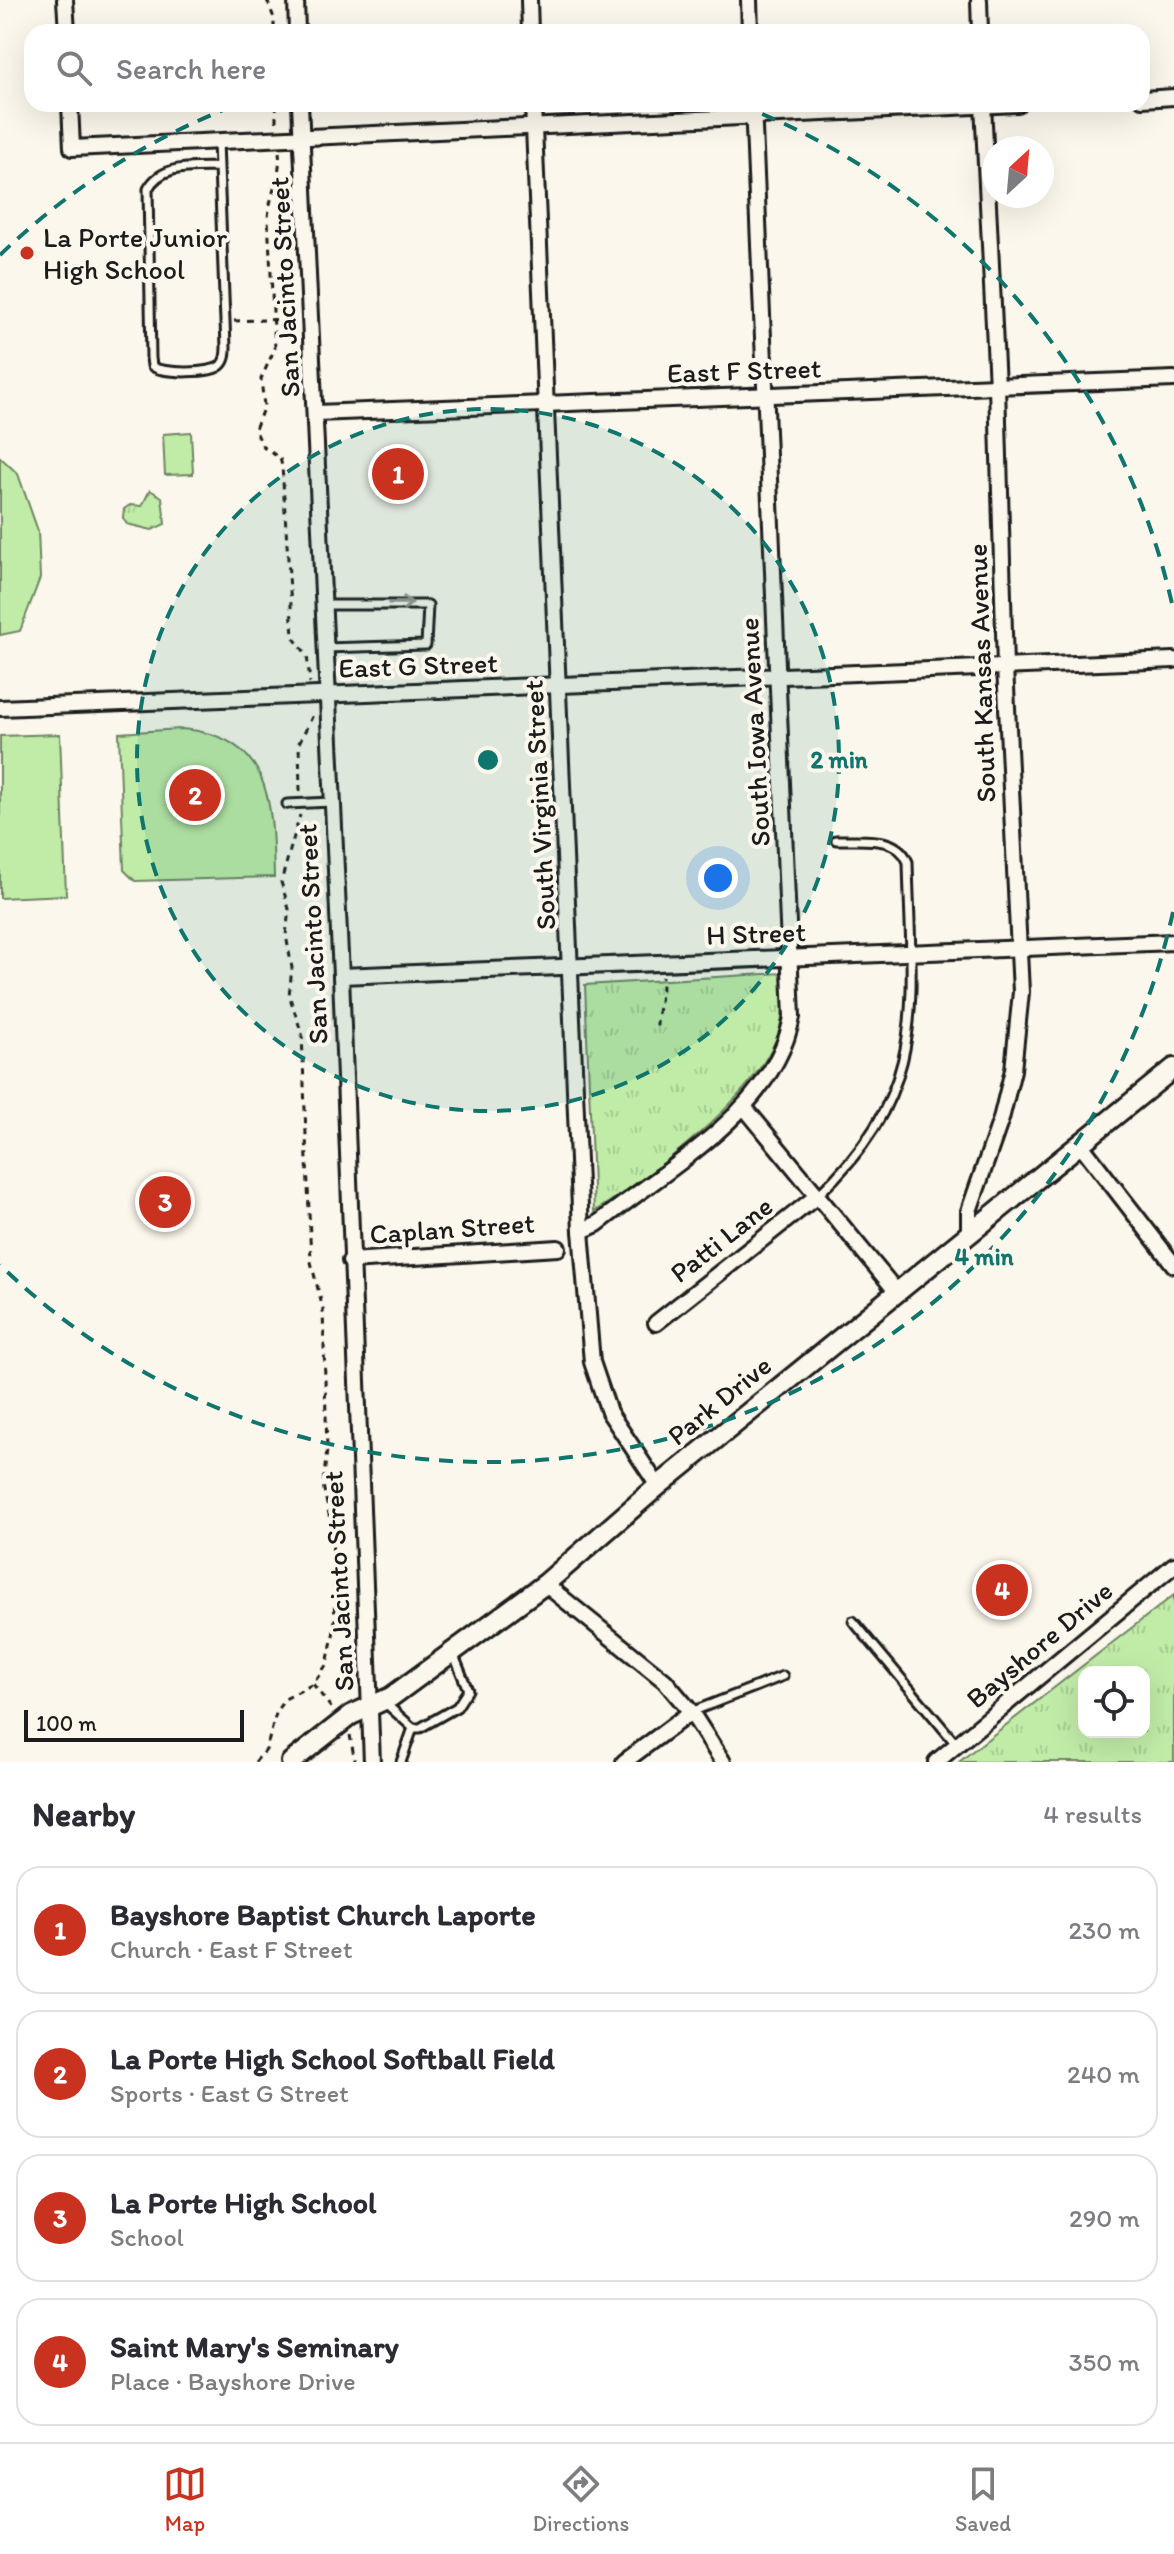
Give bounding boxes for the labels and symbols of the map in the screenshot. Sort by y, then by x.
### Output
north arrow [982,136,1054,208]
street label: San Jacinto Street [261,176,307,398]
place label: La Porte Junior High School [43,220,227,286]
marker: La Porte Junior High School [18,244,36,262]
street label: East F Street [666,350,822,390]
pin: 1 [372,444,424,504]
street label: South Kansas Avenue [959,543,1003,803]
one-way arrow [387,596,414,611]
street label: South Iowa Avenue [731,617,777,847]
street label: East G Street [338,645,498,685]
street label: South Virginia Street [515,679,563,931]
text: 2 min [810,745,868,774]
centre of rings [474,746,502,774]
pin: 2 [169,765,221,825]
street label: San Jacinto Street [289,823,335,1045]
your location [698,858,738,898]
street label: H Street [706,914,806,952]
pin: 3 [139,1172,191,1232]
street label: Patti Lane [663,1188,779,1290]
street label: Caplan Street [368,1205,536,1251]
text: 4 min [955,1242,1014,1271]
street label: Park Drive [660,1348,778,1452]
street label: San Jacinto Street [315,1470,361,1692]
pin: 4 [976,1560,1028,1620]
street label: Bayshore Drive [959,1573,1119,1715]
scale bar [24,1706,244,1742]

